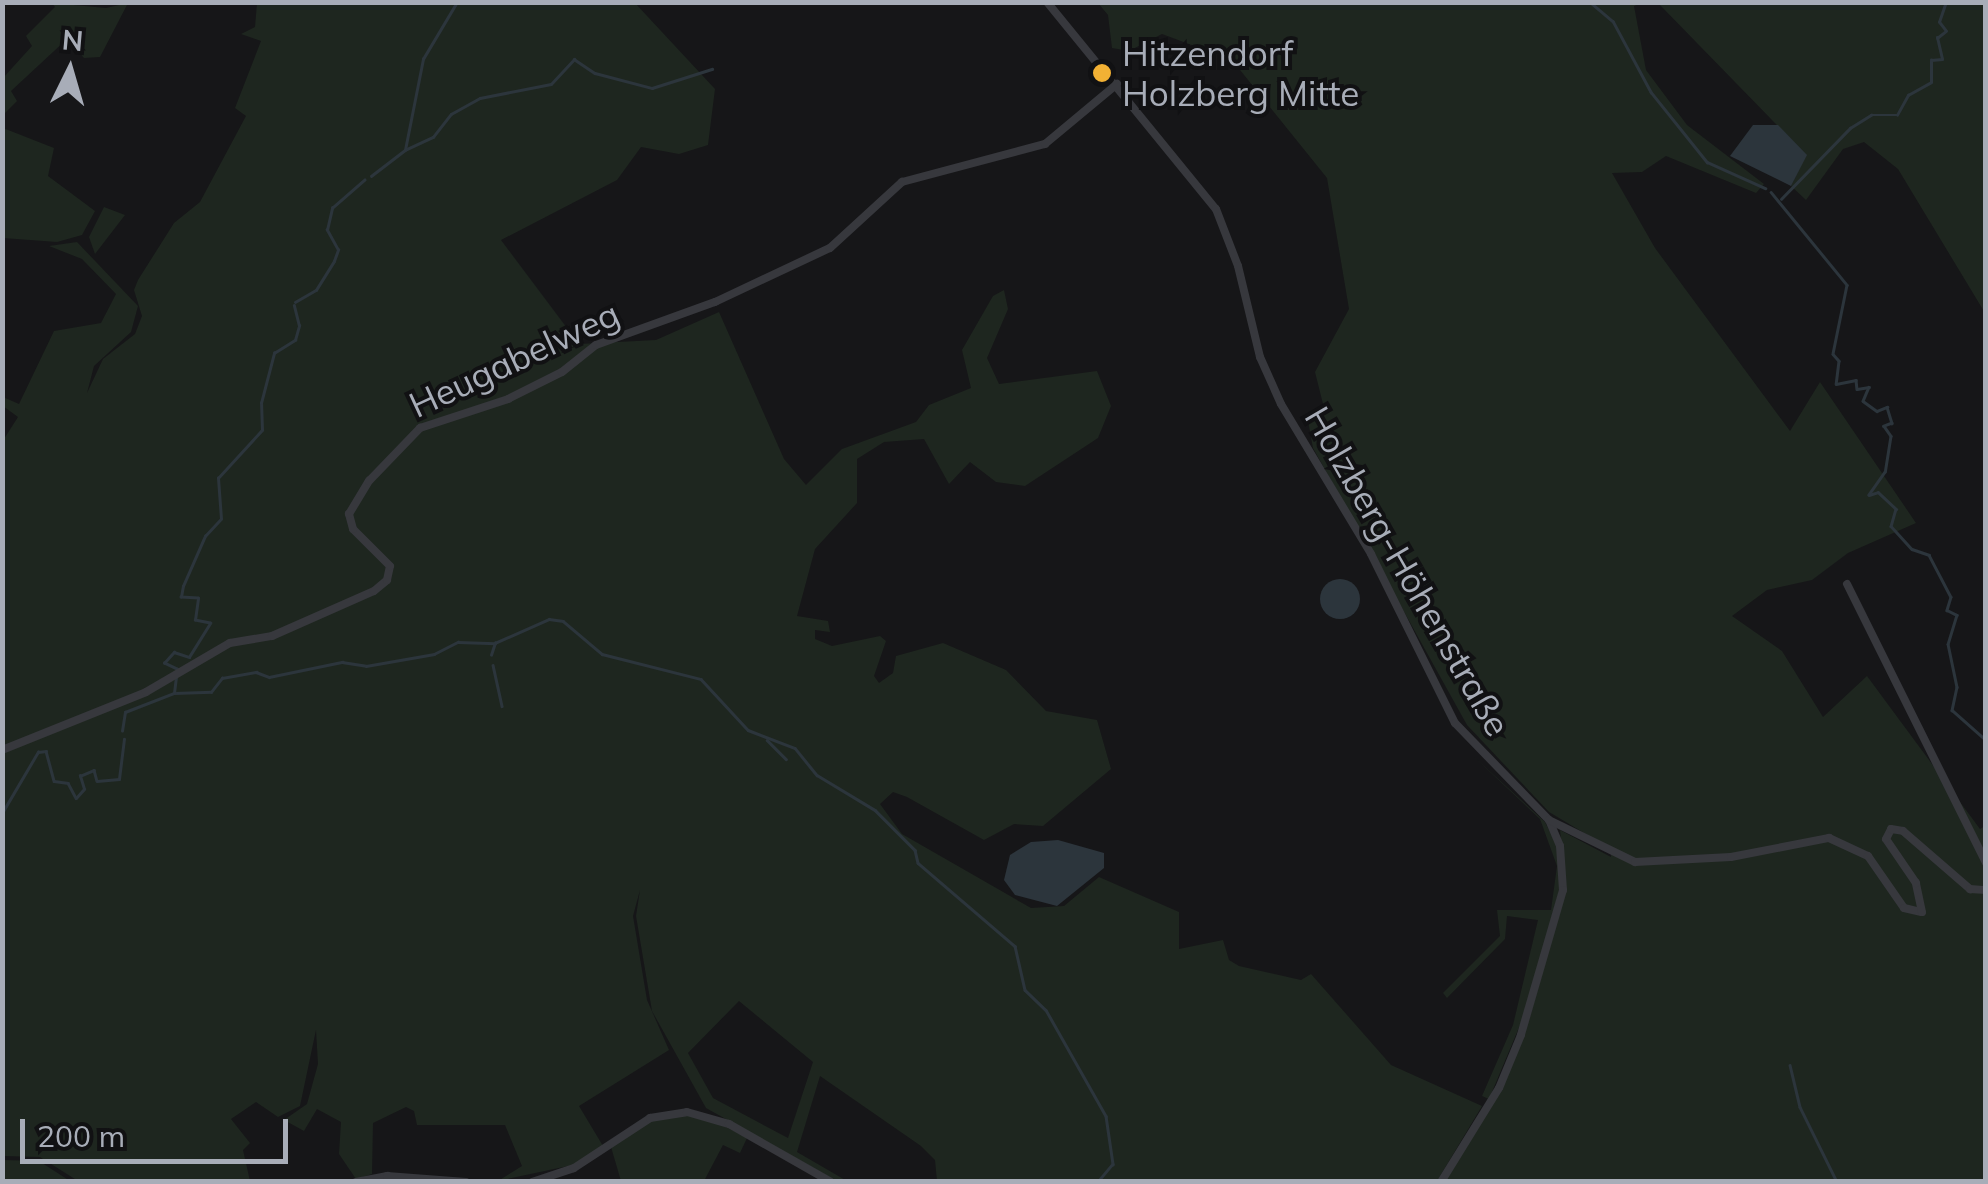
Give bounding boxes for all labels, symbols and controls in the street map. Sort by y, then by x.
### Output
north arrow [20,20,120,120]
text: N [61,21,85,58]
place label: Hitzendorf Holzberg Mitte [1122,32,1359,114]
marker: Hitzendorf Holzberg Mitte [1091,62,1113,84]
street label: Heugabelweg [402,292,626,426]
street label: Holzberg-Höhenstraße [1297,399,1519,743]
scale bar [25,1099,292,1161]
text: 200 m [37,1117,125,1155]

